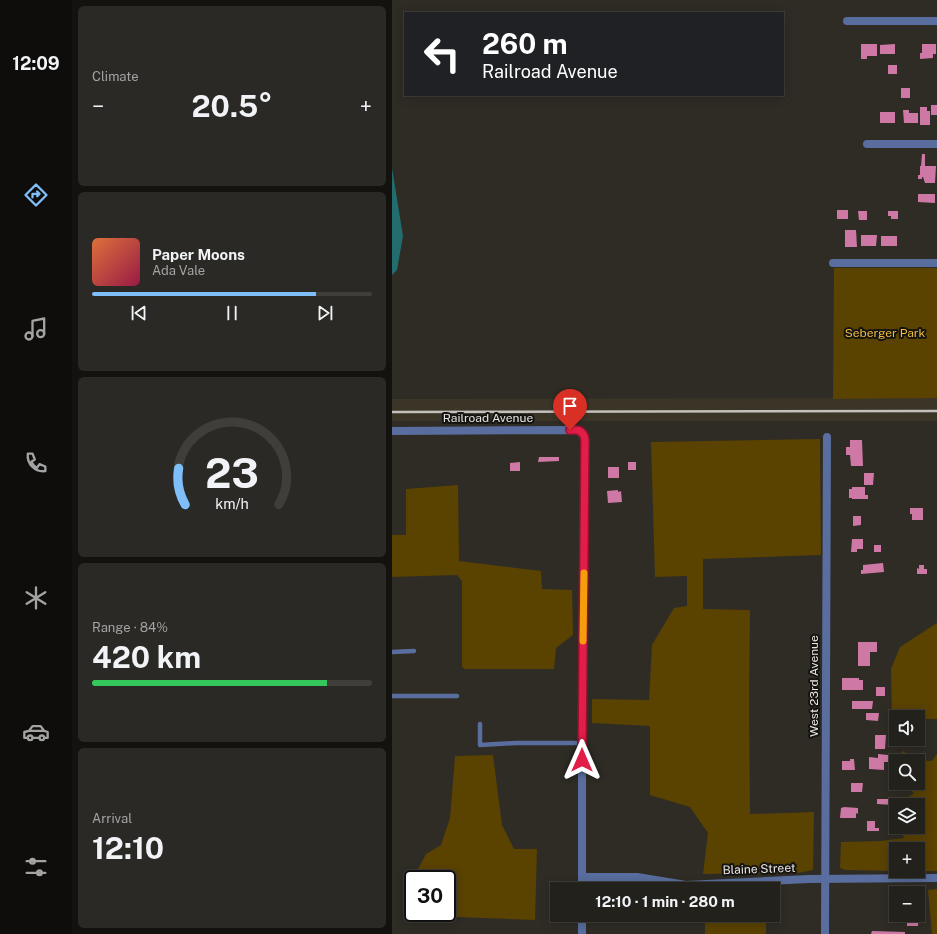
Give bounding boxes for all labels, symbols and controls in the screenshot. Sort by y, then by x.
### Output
text: 260 m [482,27,568,60]
icon: left [416,28,468,80]
text: 12:09 [12,53,60,74]
text: Railroad Avenue [482,61,618,82]
text: Climate [92,69,139,84]
text: 20.5° [192,88,272,124]
text: − [92,93,104,119]
text: + [360,93,372,119]
icon: directions [22,181,50,209]
text: Paper Moons [152,246,245,263]
text: Ada Vale [152,263,205,278]
icon: previous [128,302,150,324]
icon: pause [221,302,243,324]
icon: next [314,302,336,324]
icon: music [22,315,50,343]
park label: Seberger Park [845,326,926,340]
pin [553,389,587,430]
icon: arrive [559,395,581,417]
street label: Railroad Avenue [443,411,533,425]
text: 23 [205,448,259,497]
icon: phone [22,449,50,477]
text: km/h [215,495,249,512]
icon: climate [22,584,50,612]
text: Range · 84% [92,620,168,635]
street label: West 23rd Avenue [807,635,821,737]
text: 420 km [92,639,201,675]
map controls [889,710,925,922]
button: sound [889,710,925,746]
icon: car [22,718,50,746]
position arrow [561,739,603,781]
button: search [889,754,925,790]
button: layers [889,798,925,834]
text: Arrival [92,811,132,826]
text: 12:10 [92,830,164,866]
button: + [889,842,925,878]
icon: filters [22,853,50,881]
street label: Blaine Street [722,861,796,877]
speed limit sign: 30 [404,870,456,922]
button: − [889,886,925,922]
text: 12:10 · 1 min · 280 m [595,893,735,910]

